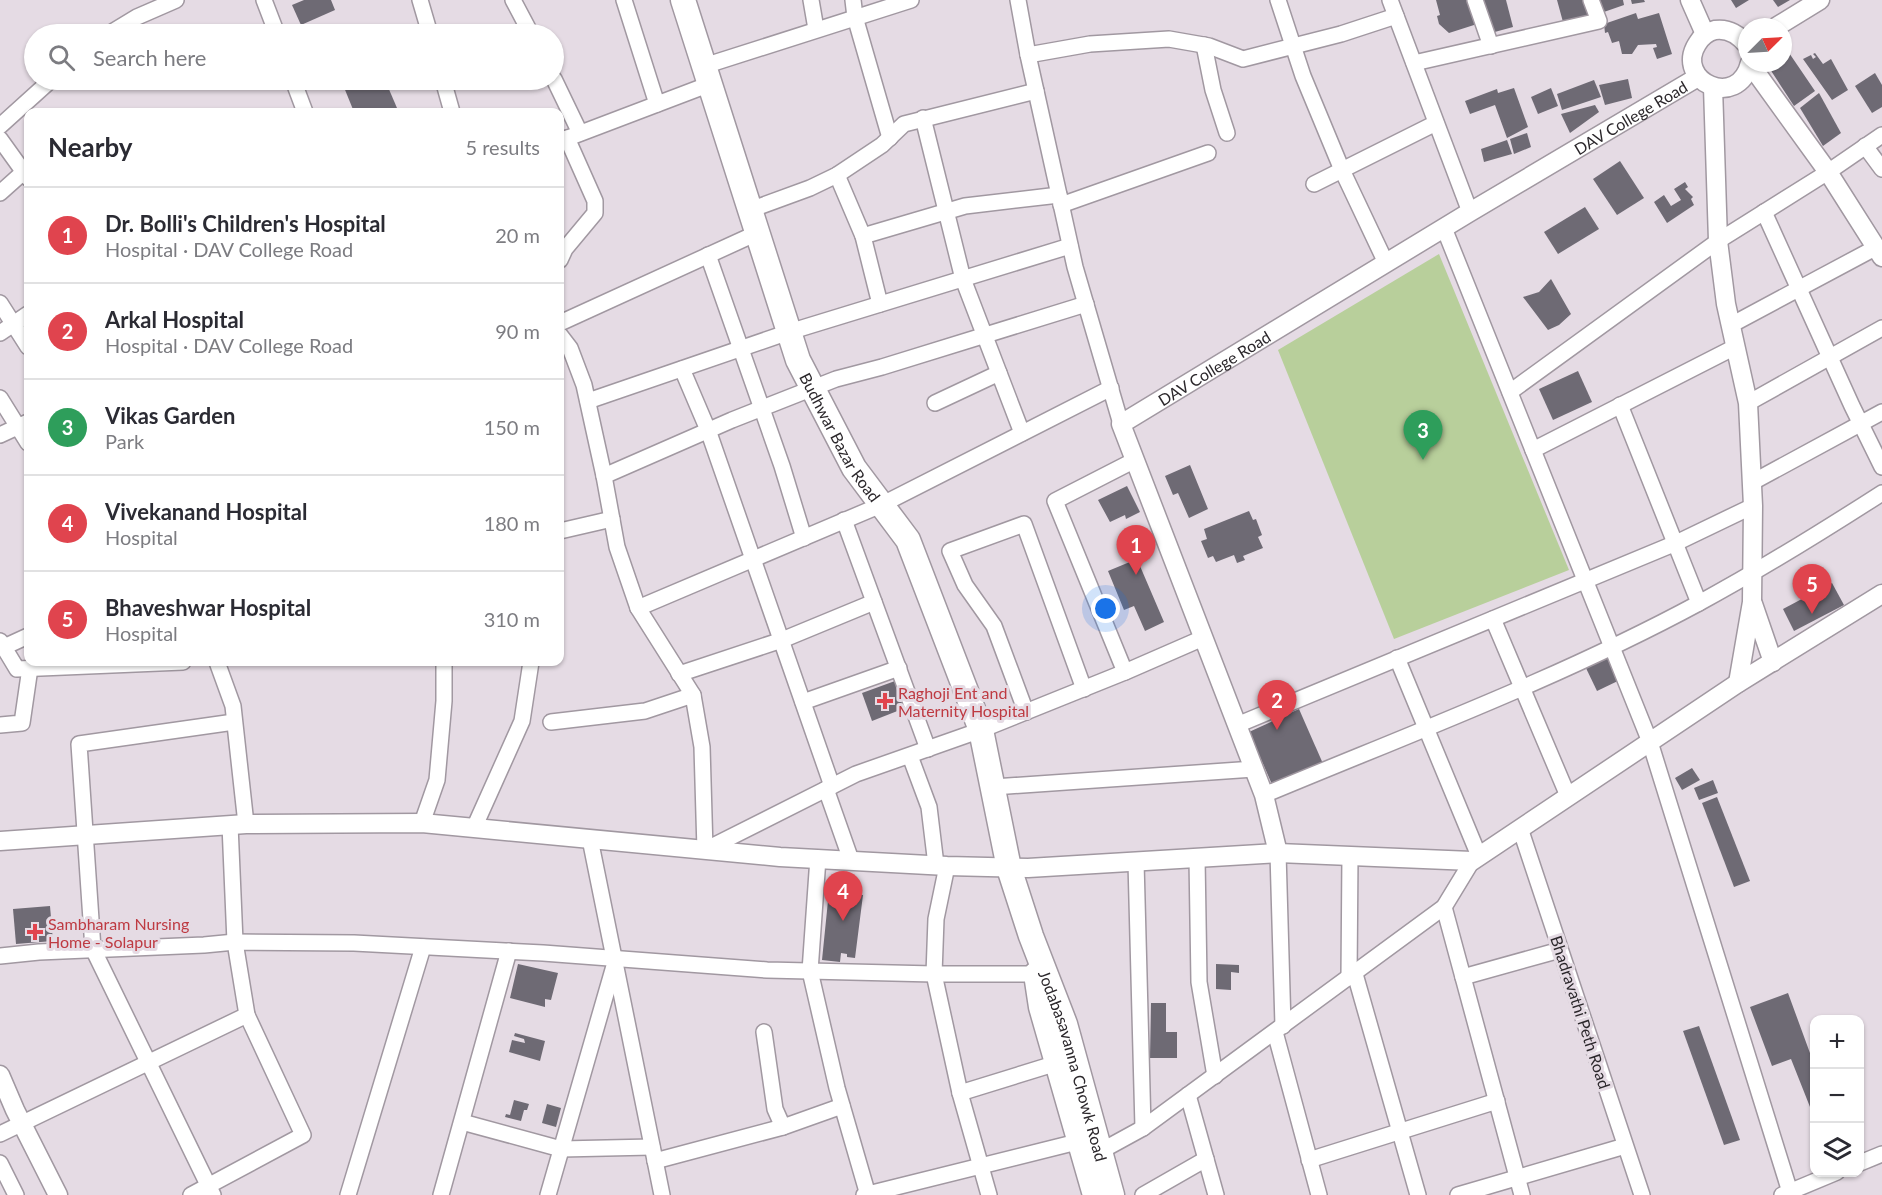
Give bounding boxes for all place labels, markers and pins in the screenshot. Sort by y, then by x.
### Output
pin: 3 [1404,410,1442,460]
pin: 1 [1116,526,1156,575]
pin: 5 [1792,564,1832,614]
pin: 2 [1258,680,1296,730]
place label: Raghoji Ent and Maternity Hospital [898,683,1029,720]
marker: Raghoji Ent and Maternity Hospital [876,692,894,710]
pin: 4 [824,872,862,921]
place label: Sambharam Nursing Home - Solapur [48,914,189,951]
marker: Sambharam Nursing Home - Solapur [26,923,44,941]

